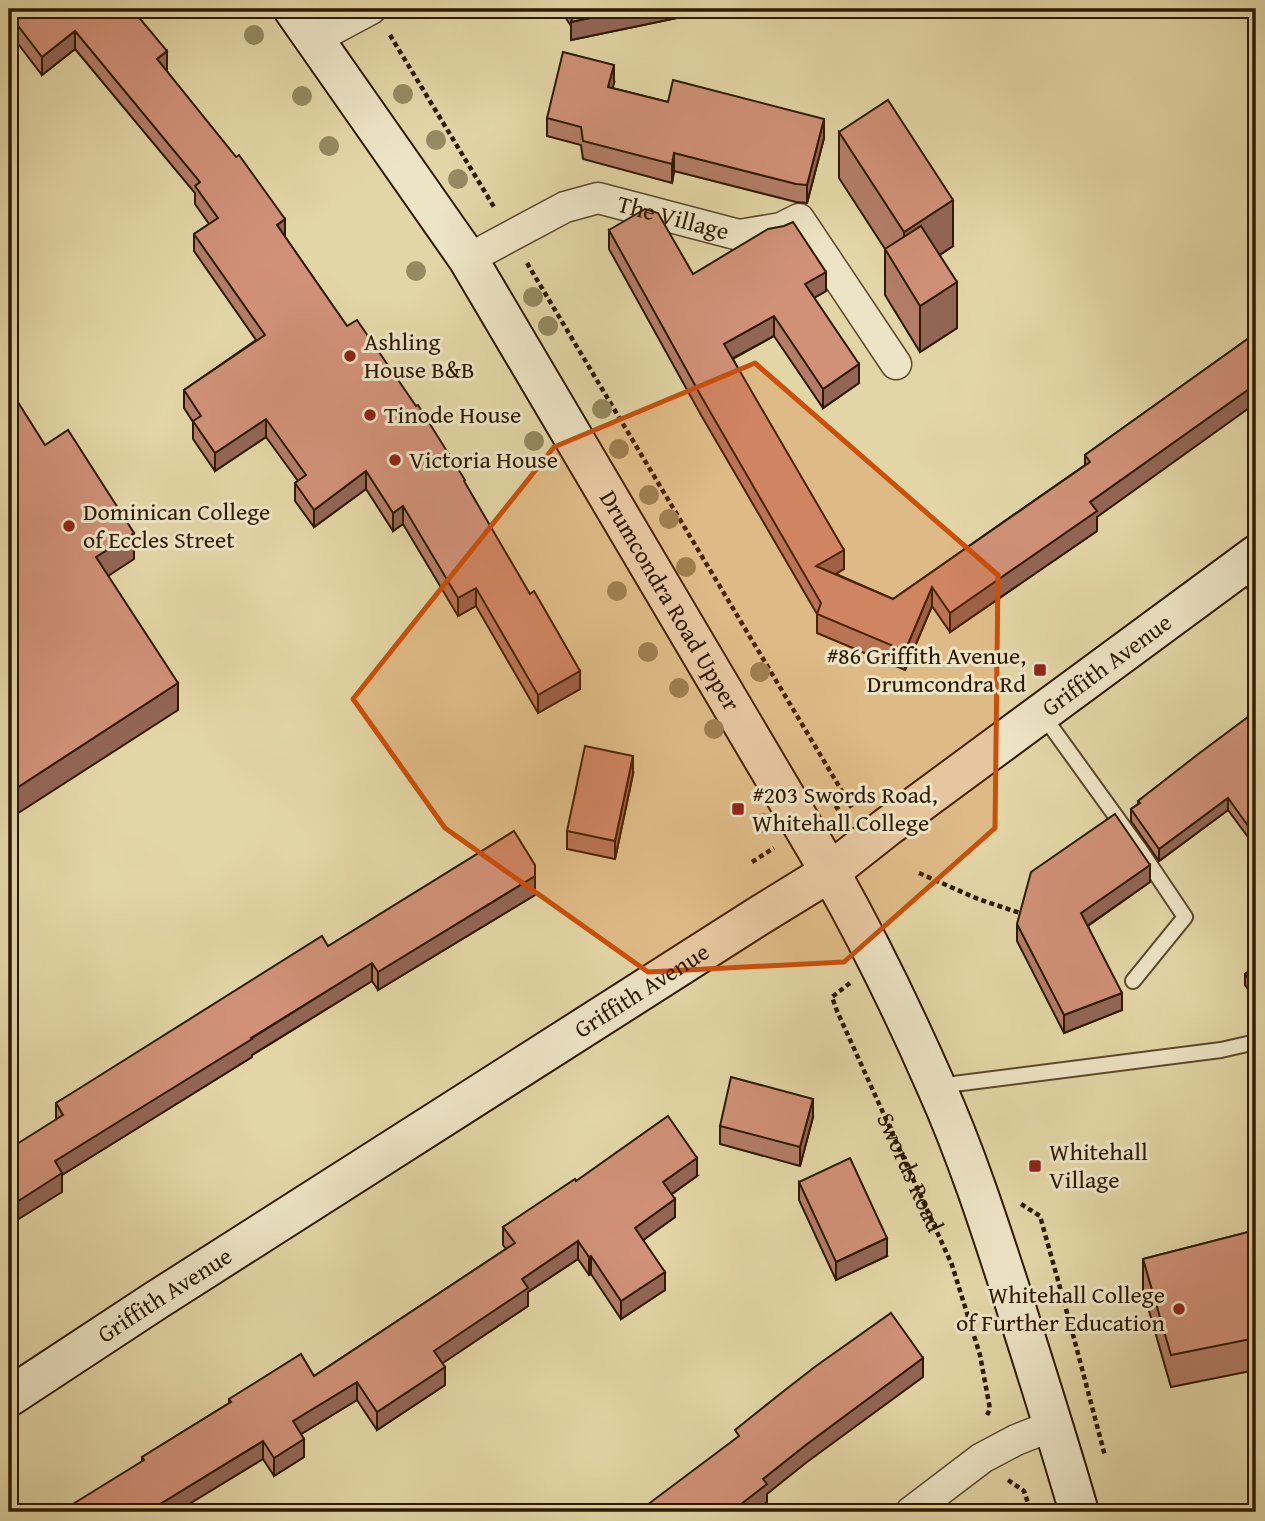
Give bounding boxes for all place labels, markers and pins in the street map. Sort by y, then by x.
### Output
place label: Ashling House B&B [364,324,475,387]
marker: Ashling House B&B [342,348,358,364]
place label: Tinode House [384,397,521,432]
marker: Tinode House [362,407,378,423]
place label: Victoria House [409,442,558,477]
marker: Victoria House [387,452,403,468]
place label: Dominican College of Eccles Street [83,494,270,557]
marker: Dominican College of Eccles Street [61,518,77,534]
place label: #86 Griffith Avenue, Drumcondra Rd [826,638,1026,701]
marker: #86 Griffith Avenue, Drumcondra Rd [1032,662,1048,678]
place label: #203 Swords Road, Whitehall College [752,777,937,840]
marker: #203 Swords Road, Whitehall College [730,801,746,817]
place label: Whitehall Village [1049,1134,1148,1197]
marker: Whitehall Village [1027,1158,1043,1174]
place label: Whitehall College of Further Education [956,1277,1166,1340]
marker: Whitehall College of Further Education [1171,1301,1187,1317]

